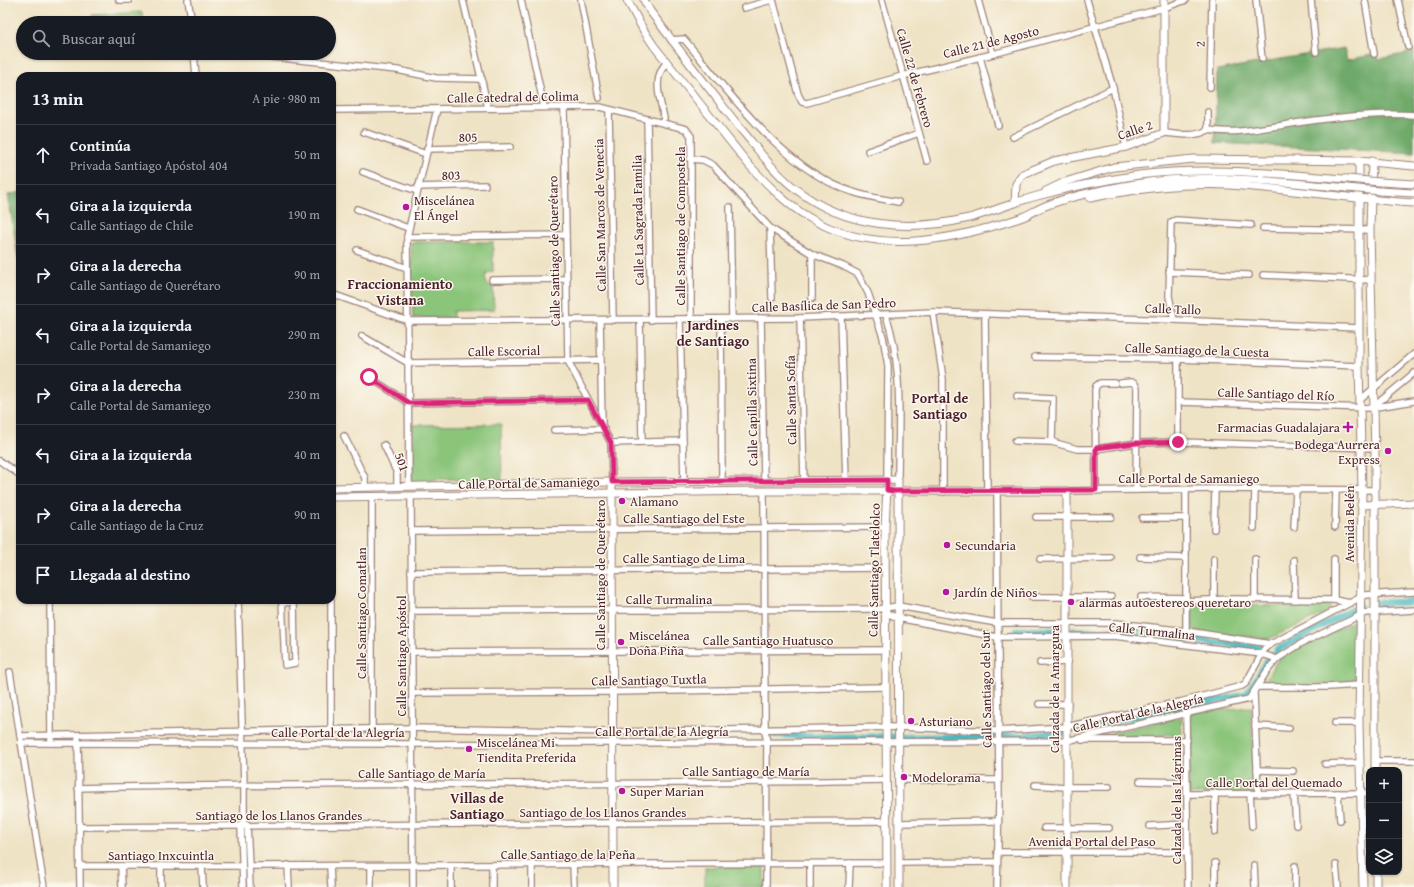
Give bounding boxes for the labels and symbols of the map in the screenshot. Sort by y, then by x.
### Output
street label: Calle 21 de Agosto [941,21,1041,63]
street label: Calle 22 de Febrero [892,26,938,130]
street label: 2 [1190,41,1210,47]
street label: Calle Catedral de Colima [447,86,580,108]
street label: Calle 2 [1115,115,1155,145]
street label: 805 [458,127,478,147]
street label: Calle San Marcos de Venecia [589,137,611,292]
street label: Calle Santiago de Compostela [671,146,690,306]
street label: Calle La Sagrada Familia [627,154,649,286]
street label: 803 [441,165,461,185]
street label: Calle Santiago de Querétaro [543,175,565,326]
place label: Miscelánea El Ángel [414,191,476,225]
marker: Miscelánea El Ángel [401,202,411,212]
district label: Fraccionamiento Vistana [347,274,453,310]
street label: Calle Basílica de San Pedro [752,293,897,317]
street label: Calle Tallo [1145,299,1202,319]
district label: Jardines de Santiago [677,315,750,351]
street label: Calle Santiago de la Cuesta [1125,338,1270,362]
street label: Calle Escorial [468,341,541,361]
street label: Calle Santa Sofía [781,354,801,445]
street label: Calle Capilla Sixtina [742,357,762,466]
route start [360,368,378,386]
street label: Calle Santiago del Río [1217,382,1335,406]
district label: Portal de Santiago [912,388,969,424]
place label: Farmacias Guadalajara [1218,418,1341,437]
marker: Farmacias Guadalajara [1343,422,1353,432]
route end [1169,433,1187,451]
place label: Bodega Aurrera Express [1295,435,1381,469]
marker: Bodega Aurrera Express [1383,446,1393,456]
street label: 501 [390,450,414,474]
street label: Calle Portal de Samaniego [1118,469,1260,488]
street label: Calle Portal de Samaniego [458,472,600,494]
street label: Avenida Belén [1340,485,1359,562]
place label: Alamano [630,492,679,511]
marker: Alamano [617,496,627,506]
street label: Calle Santiago de Querétaro [591,499,610,650]
street label: Calle Santiago Tlatelolco [863,503,885,637]
street label: Calle Santiago del Este [623,509,745,528]
place label: Secundaria [955,536,1017,555]
marker: Secundaria [942,540,952,550]
street label: Calle Santiago Comatlan [352,546,371,679]
street label: Calle Santiago de Lima [623,549,746,568]
place label: Jardín de Niños [952,583,1037,602]
marker: Jardín de Niños [941,587,951,597]
street label: Calle Turmalina [626,590,713,609]
place label: alarmas autoestereos queretaro [1079,593,1251,612]
street label: Calle Santiago Apóstol [392,595,411,717]
marker: alarmas autoestereos queretaro [1066,597,1076,607]
street label: Calle Turmalina [1108,617,1197,645]
street label: Calzada de la Amargura [1045,624,1064,753]
place label: Miscelánea Doña Piña [629,626,691,660]
street label: Calle Santiago del Sur [975,629,997,748]
street label: Calle Santiago Huatusco [703,631,834,650]
marker: Miscelánea Doña Piña [616,637,626,647]
street label: Calle Santiago Tuxtla [591,669,707,691]
street label: Calle Portal de la Alegría [1071,689,1206,737]
place label: Asturiano [919,712,973,731]
marker: Asturiano [906,716,916,726]
street label: Calle Portal de la Alegría [595,722,730,741]
street label: Calle Portal de la Alegría [271,723,406,742]
place label: Miscelánea Mi Tiendita Preferida [477,733,577,767]
street label: Calzada de las Lágrimas [1167,736,1186,864]
marker: Miscelánea Mi Tiendita Preferida [464,744,474,754]
street label: Calle Santiago de María [682,762,811,781]
street label: Calle Santiago de María [358,764,487,783]
place label: Modelorama [912,768,982,787]
marker: Modelorama [899,772,909,782]
street label: Calle Portal del Quemado [1206,773,1343,792]
place label: Super Marian [630,782,705,801]
marker: Super Marian [617,786,627,796]
district label: Villas de Santiago [450,788,505,824]
street label: Santiago de los Llanos Grandes [520,803,686,822]
street label: Santiago de los Llanos Grandes [196,806,362,825]
street label: Avenida Portal del Paso [1028,832,1156,851]
street label: Calle Santiago de la Peña [501,845,636,864]
street label: Santiago Inxcuintla [108,846,215,865]

